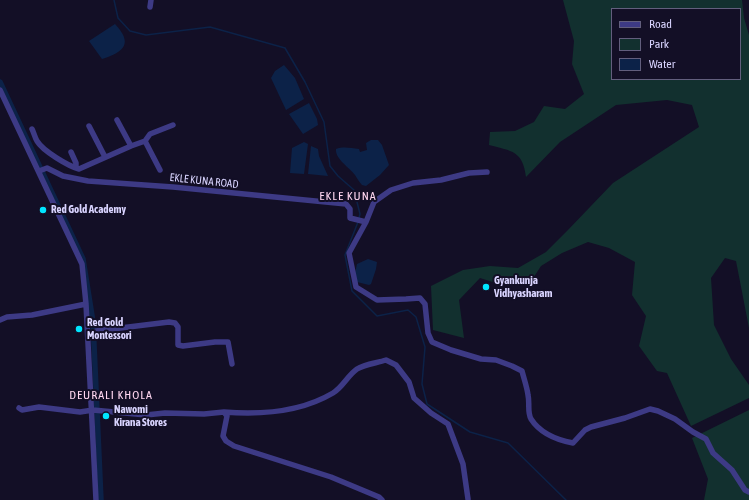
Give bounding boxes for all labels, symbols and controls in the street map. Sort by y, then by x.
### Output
legend [611,8,741,80]
text: Road [649,17,672,31]
text: Park [649,37,669,51]
text: Water [649,57,675,71]
street label: EKLE KUNA ROAD [169,171,239,191]
district label: EKLE KUNA [319,189,377,203]
place label: Red Gold Academy [51,203,126,217]
marker: Red Gold Academy [38,205,48,215]
place label: Gyankunja Vidhyasharam [494,274,552,300]
marker: Gyankunja Vidhyasharam [481,282,491,292]
place label: Red Gold Montessori [87,316,132,342]
marker: Red Gold Montessori [74,324,84,334]
district label: DEURALI KHOLA [69,388,153,402]
place label: Nawomi Kirana Stores [114,403,167,429]
marker: Nawomi Kirana Stores [101,411,111,421]

